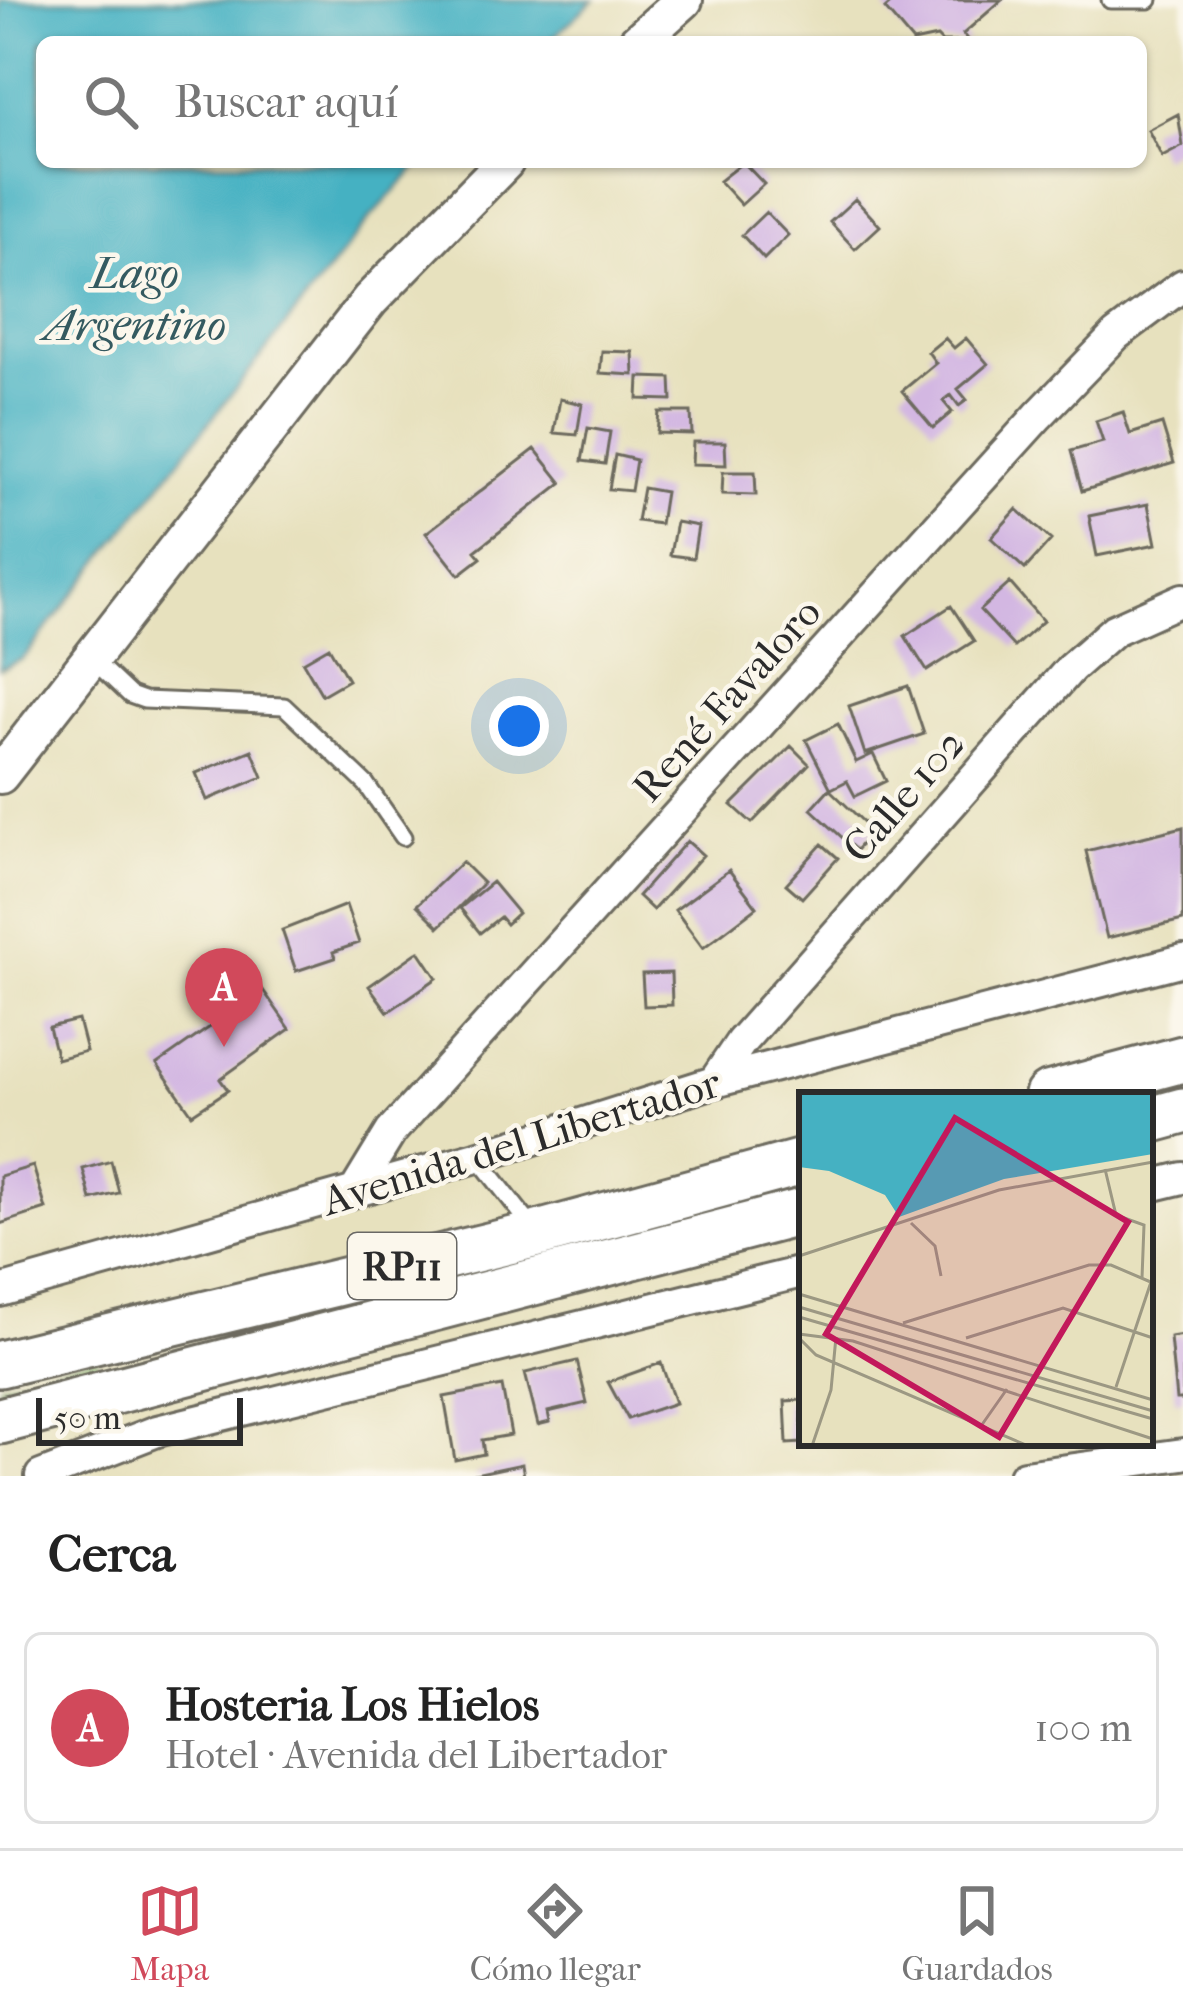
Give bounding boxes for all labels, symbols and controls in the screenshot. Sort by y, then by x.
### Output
search box [36,36,1147,168]
icon: search [78,69,144,135]
text: Buscar aquí [174,76,398,129]
water label: Lago Argentino [39,247,226,352]
street label: René Favaloro [623,588,831,812]
your location [489,696,549,756]
street label: Calle 102 [833,720,975,872]
pin: A [185,948,263,1047]
street label: Avenida del Libertador [315,1059,726,1227]
inset map [799,1092,1153,1446]
road number: RP11 [348,1233,456,1299]
scale bar [36,1392,243,1445]
text: 50 m [54,1399,121,1438]
text: Cerca [48,1524,175,1584]
text: Hosteria Los Hielos [165,1679,539,1732]
text: A [77,1705,103,1751]
text: 100 m [1034,1705,1132,1751]
text: Hotel · Avenida del Libertador [165,1732,667,1778]
tab: Mapa [130,1878,209,1989]
tab: Cómo llegar [470,1878,641,1989]
tab: Guardados [902,1878,1053,1989]

